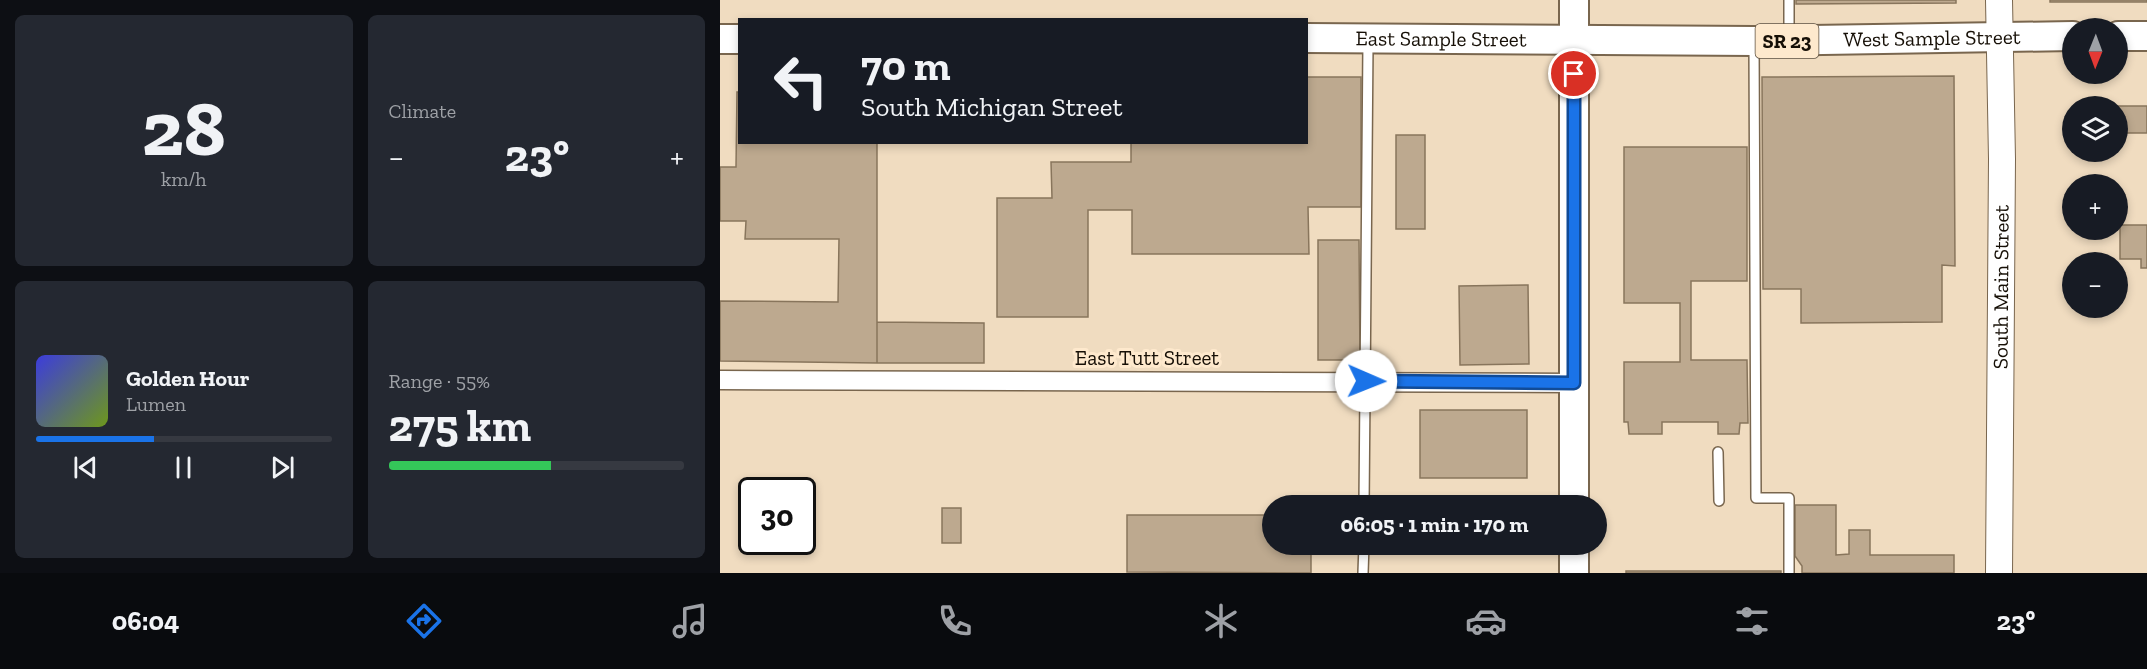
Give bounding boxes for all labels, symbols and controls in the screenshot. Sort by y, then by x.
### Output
north arrow [2062,18,2128,84]
map controls [2062,18,2128,318]
road number: SR 23 [1756,24,1818,58]
street label: West Sample Street [1843,24,2021,52]
street label: East Sample Street [1355,25,1527,51]
text: 70 m [861,40,951,91]
icon: left [762,42,840,120]
pin [1548,48,1599,99]
icon: arrive [1557,57,1590,90]
text: 28 [142,81,226,175]
text: South Michigan Street [861,91,1123,123]
button: layers [2062,96,2128,162]
text: Climate [389,99,456,123]
text: 23° [505,129,569,183]
text: − [389,137,404,176]
text: + [670,137,684,176]
text: km/h [161,167,207,191]
button: + [2062,174,2128,240]
street label: South Main Street [1987,204,2014,369]
button: − [2062,252,2128,318]
street label: East Tutt Street [1075,345,1219,370]
position arrow [1334,349,1398,413]
text: Golden Hour [126,365,250,392]
text: Range · 55% [389,369,490,393]
text: Lumen [126,392,186,416]
text: 275 km [389,399,531,453]
icon: previous [69,451,102,484]
icon: pause [167,451,200,484]
icon: next [266,451,299,484]
speed limit sign: 30 [738,477,816,555]
text: 06:05 · 1 min · 170 m [1341,511,1528,538]
icon: directions [403,600,445,642]
icon: music [669,600,711,642]
icon: phone [934,600,976,642]
icon: climate [1200,600,1242,642]
icon: car [1465,600,1507,642]
icon: filters [1731,600,1773,642]
text: 06:04 [112,605,179,637]
text: 23° [1997,605,2035,637]

